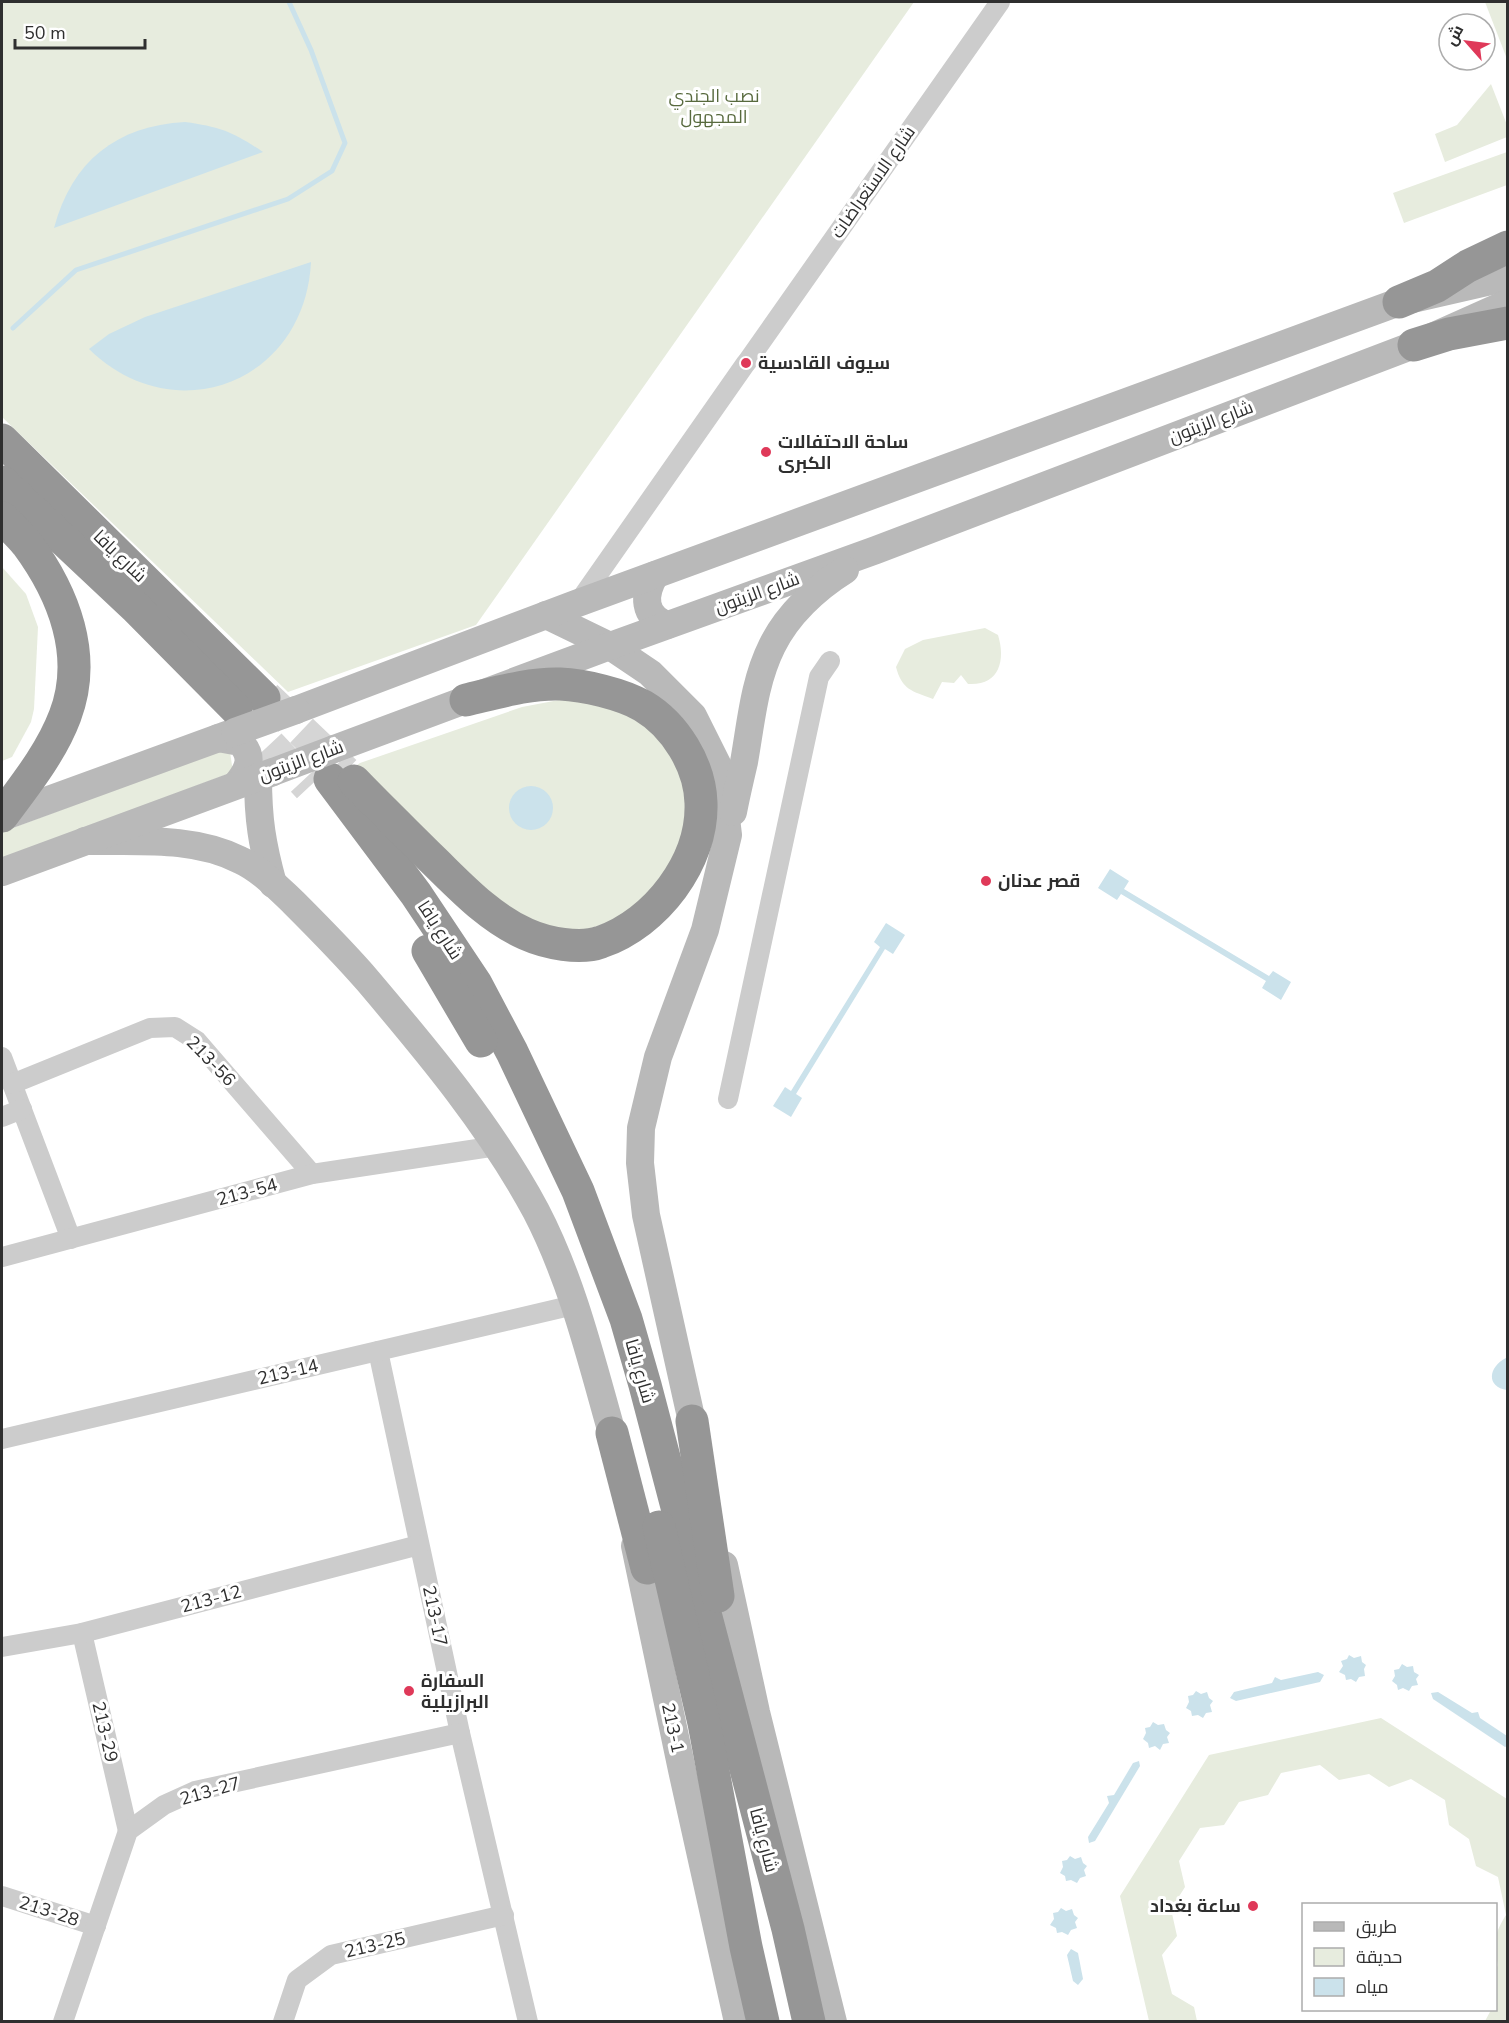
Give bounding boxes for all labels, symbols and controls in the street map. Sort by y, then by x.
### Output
scale bar [15,12,146,50]
north arrow [1437,12,1497,72]
text: 50 m [24,21,66,45]
text: ش [1440,21,1469,50]
park label: نصب الجندي المجهول [668,84,760,129]
street label: شارع الاستعراضات [825,121,921,243]
place label: سيوف القادسية [758,351,890,375]
marker: سيوف القادسية [739,356,753,370]
street label: شارع الزيتون [1165,395,1257,449]
place label: ساحة الاحتفالات الكبرى [778,430,908,475]
marker: ساحة الاحتفالات الكبرى [759,445,773,459]
street label: شارع يافا [88,524,152,588]
street label: شارع الزيتون [711,567,803,619]
street label: شارع الزيتون [255,735,347,787]
place label: قصر عدنان [998,869,1080,893]
marker: قصر عدنان [979,874,993,888]
street label: شارع يافا [412,896,468,964]
street label: 213-56 [181,1030,241,1092]
street label: 213-54 [214,1172,280,1212]
street label: شارع يافا [619,1336,661,1406]
street label: 213-14 [255,1353,321,1391]
street label: 213-12 [178,1579,244,1619]
street label: 213-17 [417,1583,453,1649]
place label: السفارة البرازيلية [421,1669,489,1714]
marker: السفارة البرازيلية [402,1684,416,1698]
street label: 213-29 [86,1699,124,1765]
street label: 213-1 [656,1701,690,1755]
street label: 213-27 [177,1771,243,1811]
street label: شارع يافا [744,1805,784,1875]
street label: 213-28 [16,1890,82,1932]
place label: ساعة بغداد [1150,1894,1241,1918]
marker: ساعة بغداد [1246,1899,1260,1913]
legend [1302,1903,1497,2011]
text: طريق [1356,1915,1397,1939]
street label: 213-25 [342,1926,408,1964]
text: حديقة [1356,1945,1402,1969]
text: مياه [1356,1975,1389,1999]

